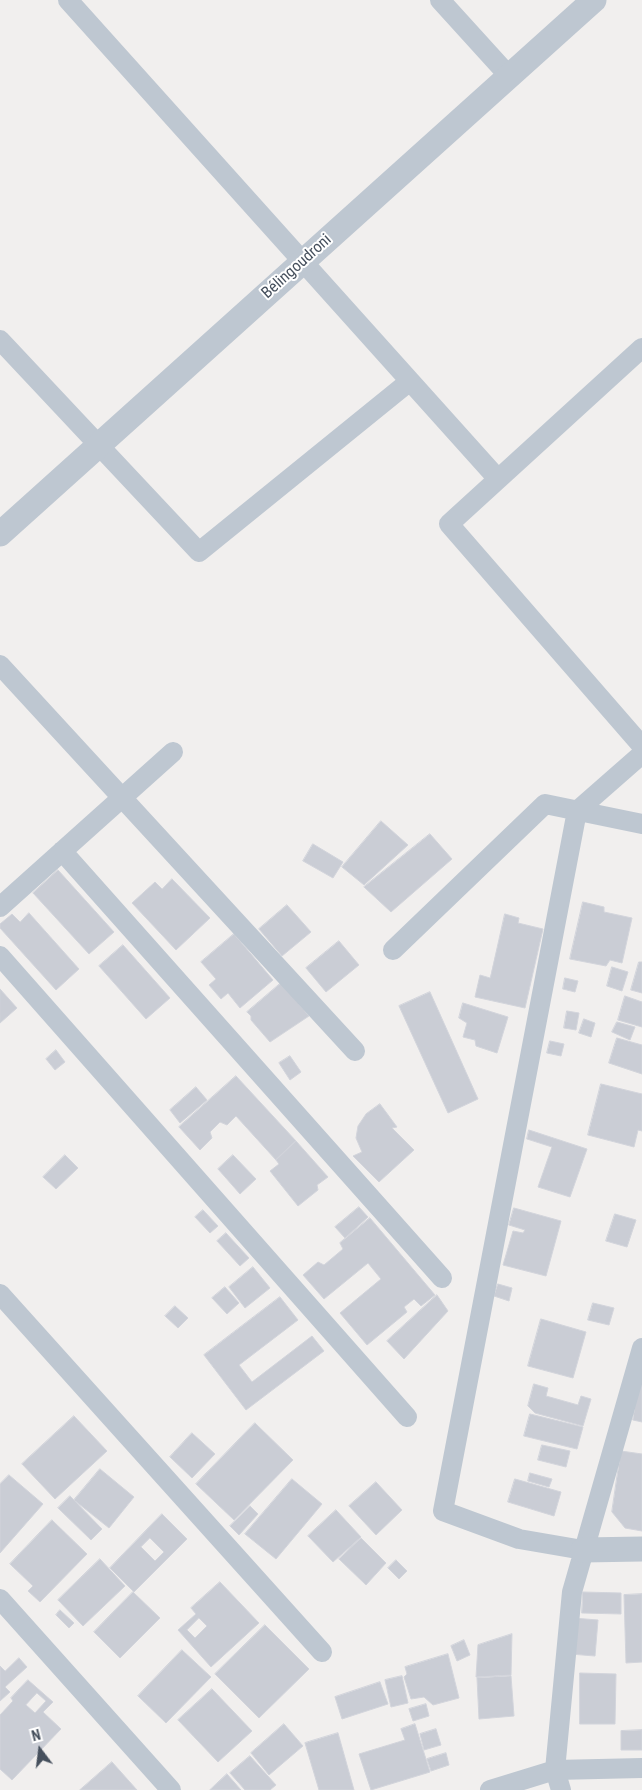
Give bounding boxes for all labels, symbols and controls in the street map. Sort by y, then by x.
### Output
street label: Bélingoudroni [258,231,336,303]
north arrow [15,1725,65,1775]
text: N [30,1727,42,1744]

